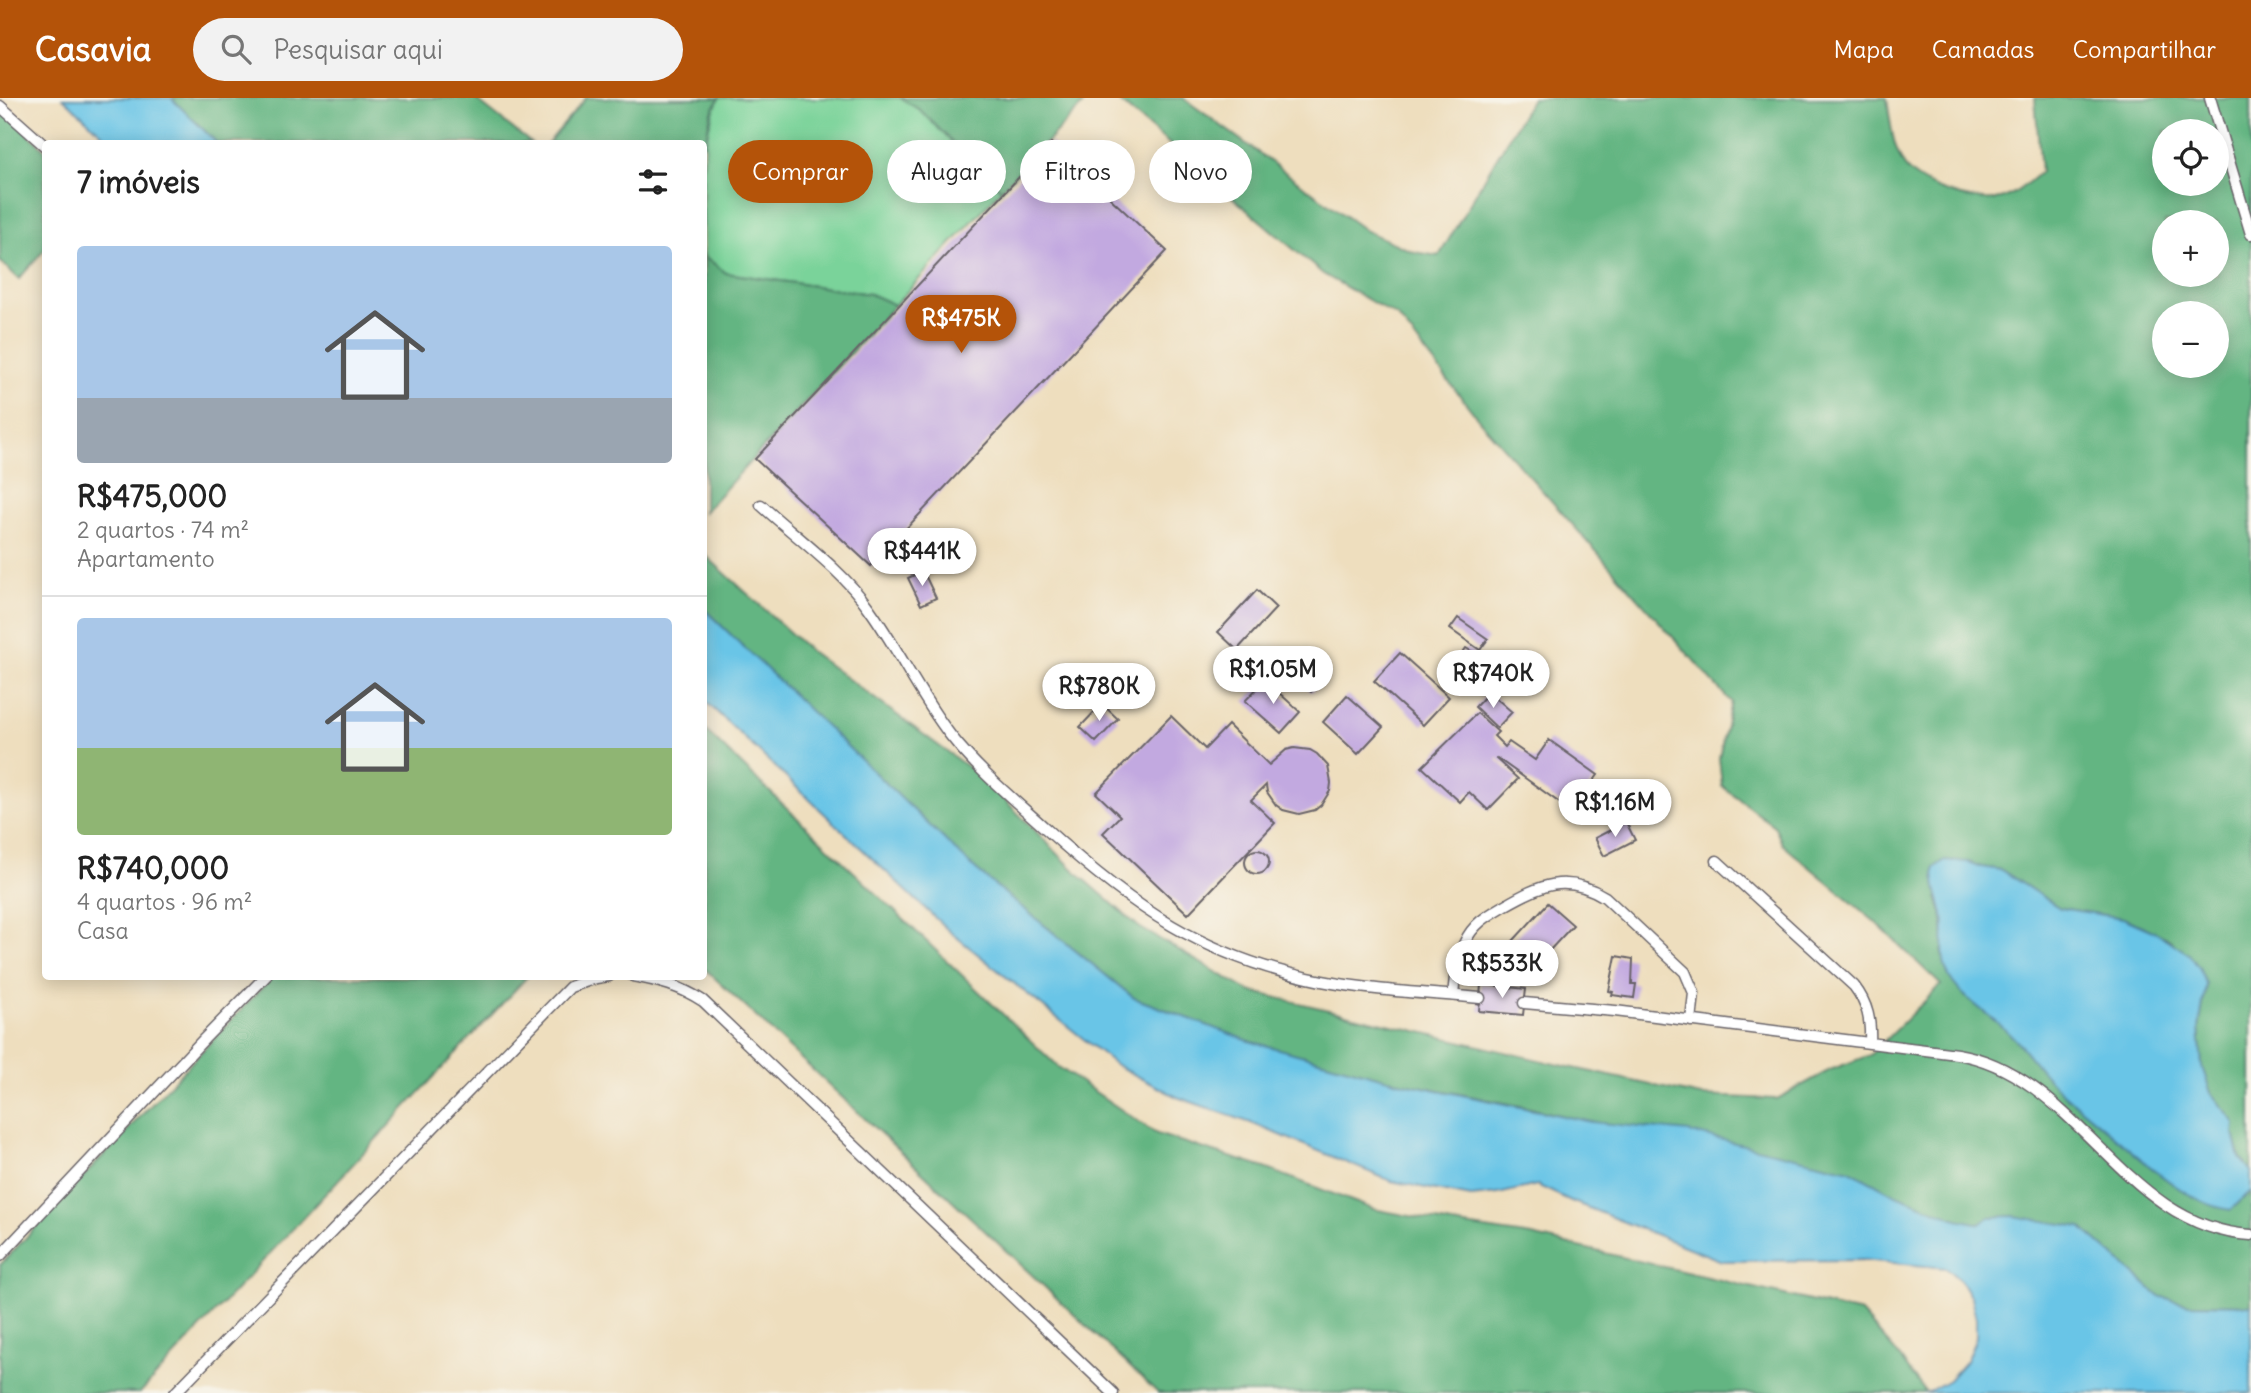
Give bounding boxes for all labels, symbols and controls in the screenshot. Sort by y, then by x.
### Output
search box [193,18,683,81]
text: Casavia [35,28,151,70]
icon: search [217,30,255,68]
text: Pesquisar aqui [273,33,443,66]
text: Mapa [1833,34,1894,64]
text: Camadas [1932,34,2035,64]
text: Compartilhar [2073,34,2216,64]
map controls [2152,119,2229,378]
button: locate [2152,119,2229,196]
chip: Comprar [728,140,873,203]
chip: Alugar [887,140,1006,203]
chip: Filtros [1020,140,1135,203]
chip: Novo [1149,140,1252,203]
text: 7 imóveis [77,163,200,201]
icon: filters [634,163,672,201]
button: + [2152,210,2229,287]
icon: home [312,292,438,418]
pin: R$475K [904,296,1018,355]
button: − [2152,301,2229,378]
text: R$475K [921,303,1001,332]
text: R$475,000 [77,477,227,515]
text: 2 quartos · 74 m² [77,515,249,544]
pin: R$441K [865,528,979,588]
text: R$441K [883,536,961,565]
text: Apartamento [77,544,215,573]
pin: R$1.05M [1208,646,1338,706]
pin: R$740K [1436,650,1550,710]
text: R$1.05M [1229,654,1317,683]
text: R$740K [1453,658,1533,687]
icon: home [312,664,438,790]
pin: R$780K [1042,664,1156,723]
text: R$780K [1058,671,1140,700]
pin: R$1.16M [1550,780,1680,839]
text: R$1.16M [1574,787,1656,816]
text: R$740,000 [77,849,229,887]
text: 4 quartos · 96 m² [77,887,252,916]
text: Casa [77,916,129,945]
pin: R$533K [1445,940,1559,1000]
text: R$533K [1462,948,1542,977]

